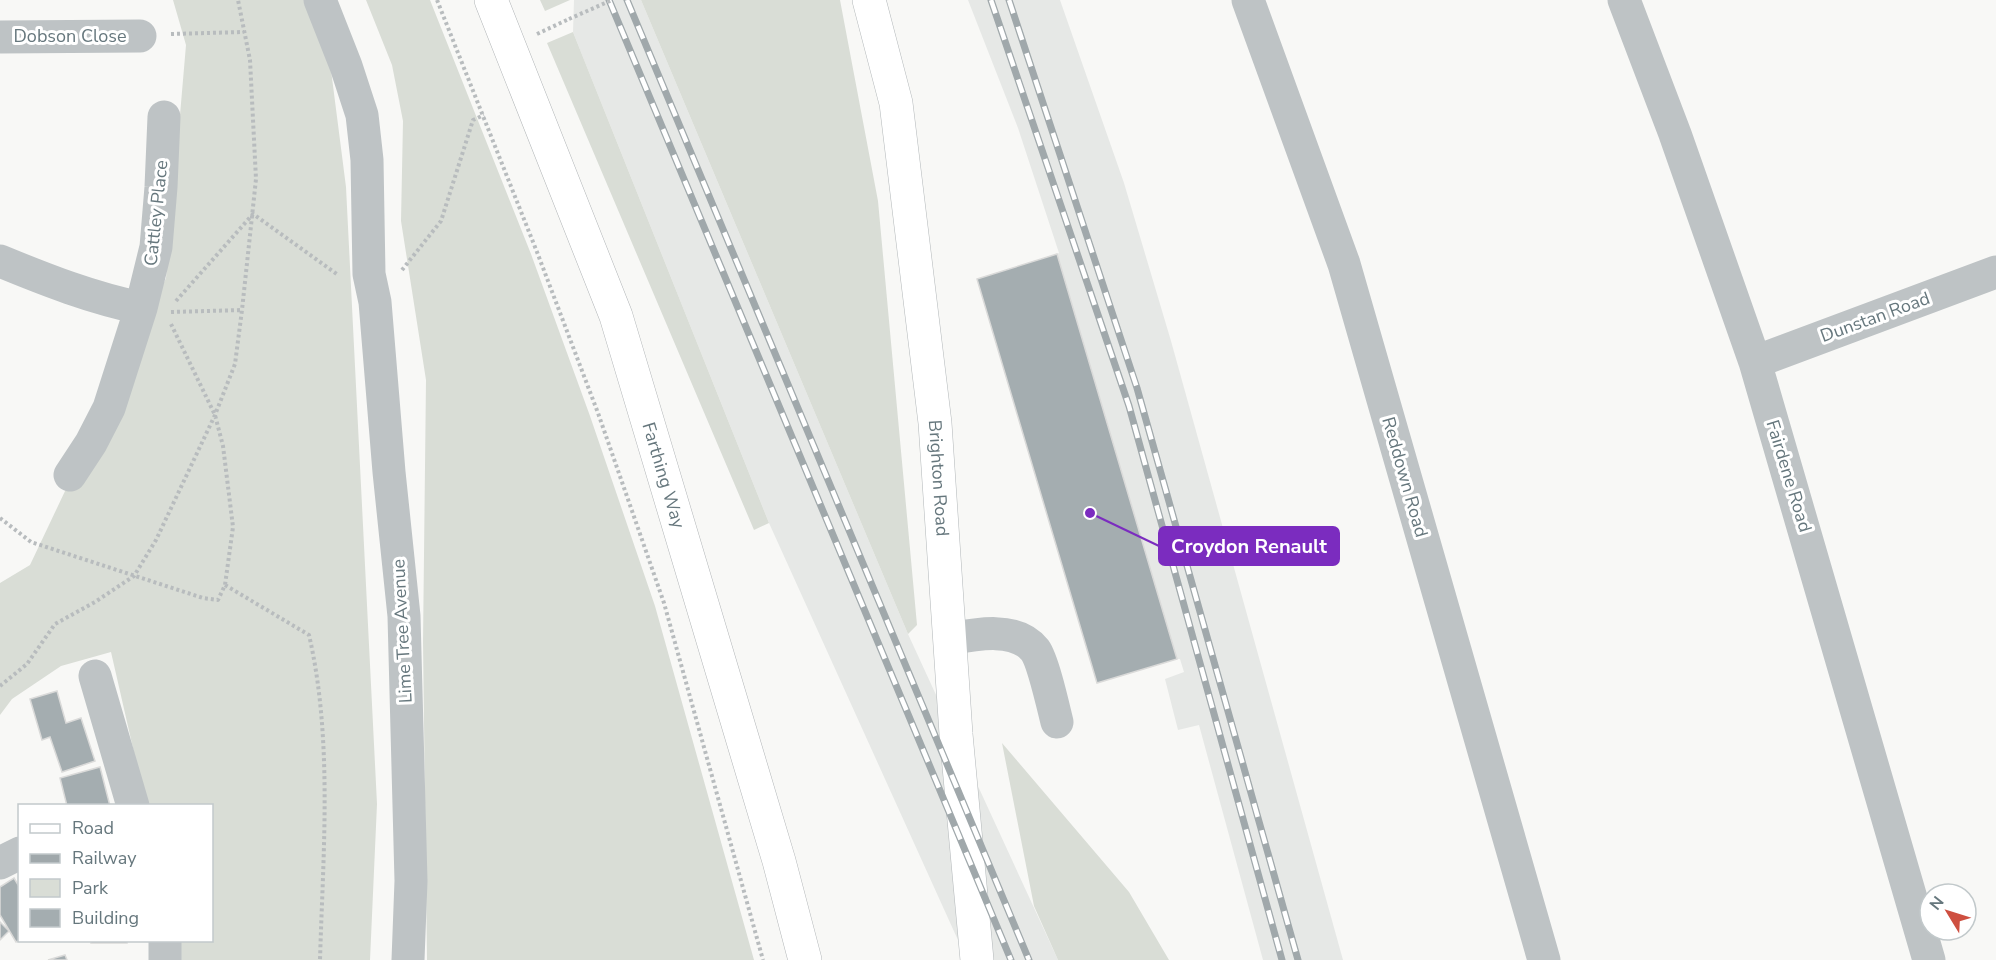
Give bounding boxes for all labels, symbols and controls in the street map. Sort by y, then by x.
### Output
street label: Dobson Close [14,24,126,48]
street label: Cattley Place [139,159,173,267]
street label: Dunstan Road [1817,286,1933,348]
street label: Reddown Road [1376,414,1434,540]
street label: Fairdene Road [1761,417,1817,535]
street label: Farthing Way [636,419,691,532]
street label: Brighton Road [923,419,955,537]
callout: Croydon Renault [1159,527,1339,565]
text: Croydon Renault [1171,533,1327,560]
street label: Lime Tree Avenue [386,558,418,704]
legend [18,804,213,942]
text: Road [72,816,114,840]
text: Railway [72,846,137,870]
text: Park [72,876,109,900]
north arrow [1918,882,1978,942]
text: N [1925,892,1949,915]
text: Building [72,906,139,930]

